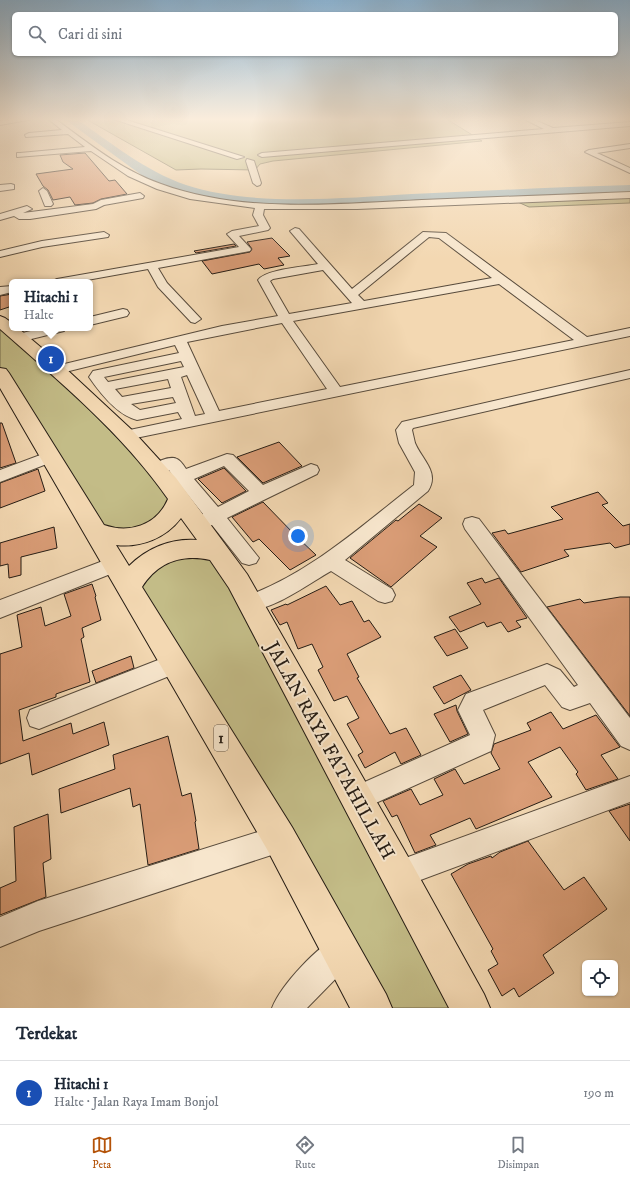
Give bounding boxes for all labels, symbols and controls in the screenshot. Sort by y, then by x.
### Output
search box [12,12,618,56]
icon: search [26,23,48,45]
text: Cari di sini [58,25,122,44]
popup [9,279,93,331]
text: Hitachi 1 [24,288,78,307]
text: Halte [24,307,54,323]
pin: 1 [38,344,64,374]
your location [288,526,308,546]
street label: JALAN RAYA FATAHILLAH [259,636,399,864]
road number: 1 [214,725,228,751]
map controls [582,960,618,996]
button: locate [582,960,618,996]
text: Terdekat [16,1023,77,1045]
text: Hitachi 1 [54,1075,109,1094]
text: 1 [27,1085,31,1101]
text: 190 m [583,1085,614,1101]
text: Halte · Jalan Raya Imam Bonjol [54,1094,218,1110]
tab: Peta [91,1134,113,1172]
tab: Rute [294,1134,316,1172]
tab: Disimpan [498,1134,539,1172]

